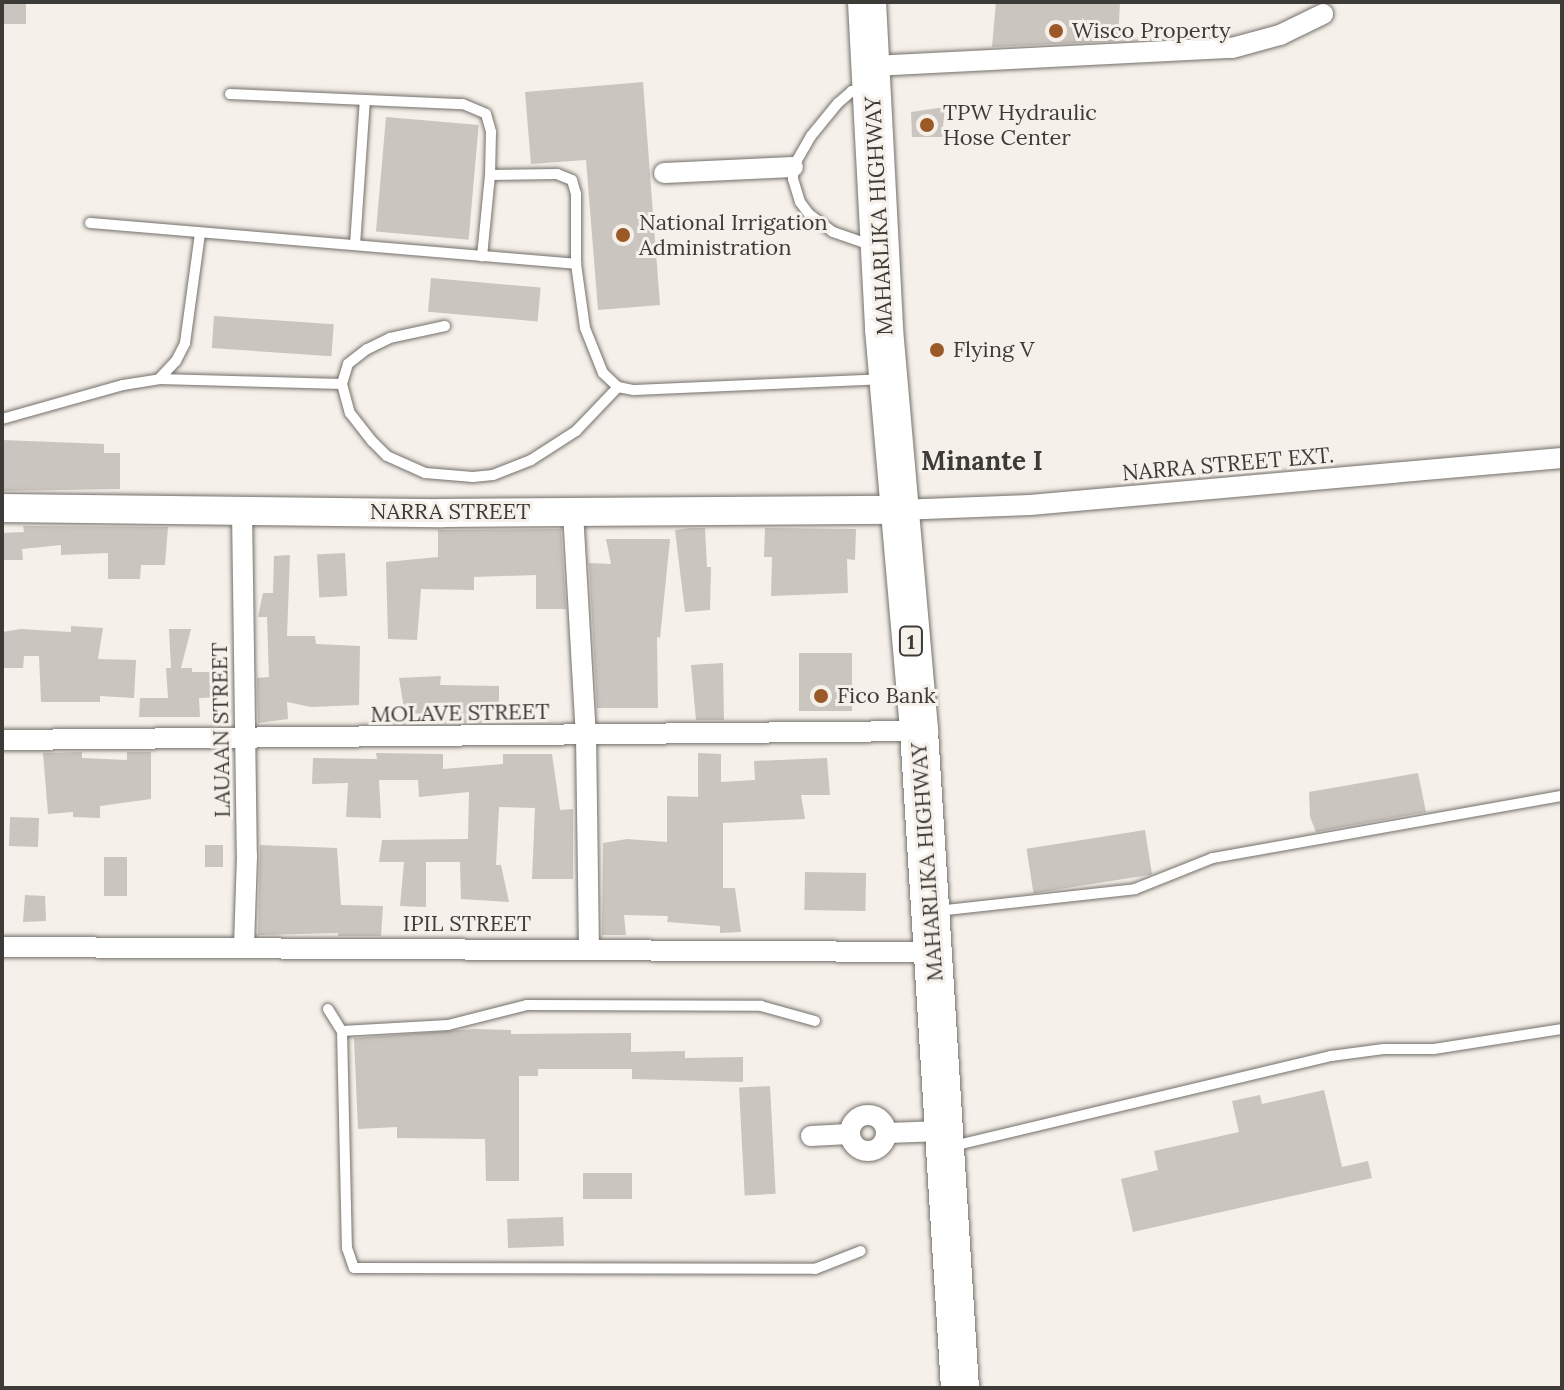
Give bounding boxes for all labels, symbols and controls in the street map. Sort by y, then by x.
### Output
place label: Wisco Property [1072,18,1231,44]
marker: Wisco Property [1047,22,1065,40]
street label: MAHARLIKA HIGHWAY [860,96,898,336]
place label: TPW Hydraulic Hose Center [943,99,1097,150]
marker: TPW Hydraulic Hose Center [918,116,936,134]
place label: National Irrigation Administration [639,209,828,260]
marker: National Irrigation Administration [614,226,632,244]
place label: Flying V [953,337,1034,363]
marker: Flying V [928,341,946,359]
street label: NARRA STREET EXT. [1121,442,1335,486]
district label: Minante I [921,445,1043,477]
street label: NARRA STREET [370,499,530,525]
road number: 1 [897,625,925,657]
street label: LAUAAN STREET [206,642,236,818]
place label: Fico Bank [837,683,936,709]
marker: Fico Bank [812,687,830,705]
street label: MOLAVE STREET [370,698,550,728]
street label: MAHARLIKA HIGHWAY [905,742,949,982]
street label: IPIL STREET [403,911,531,937]

